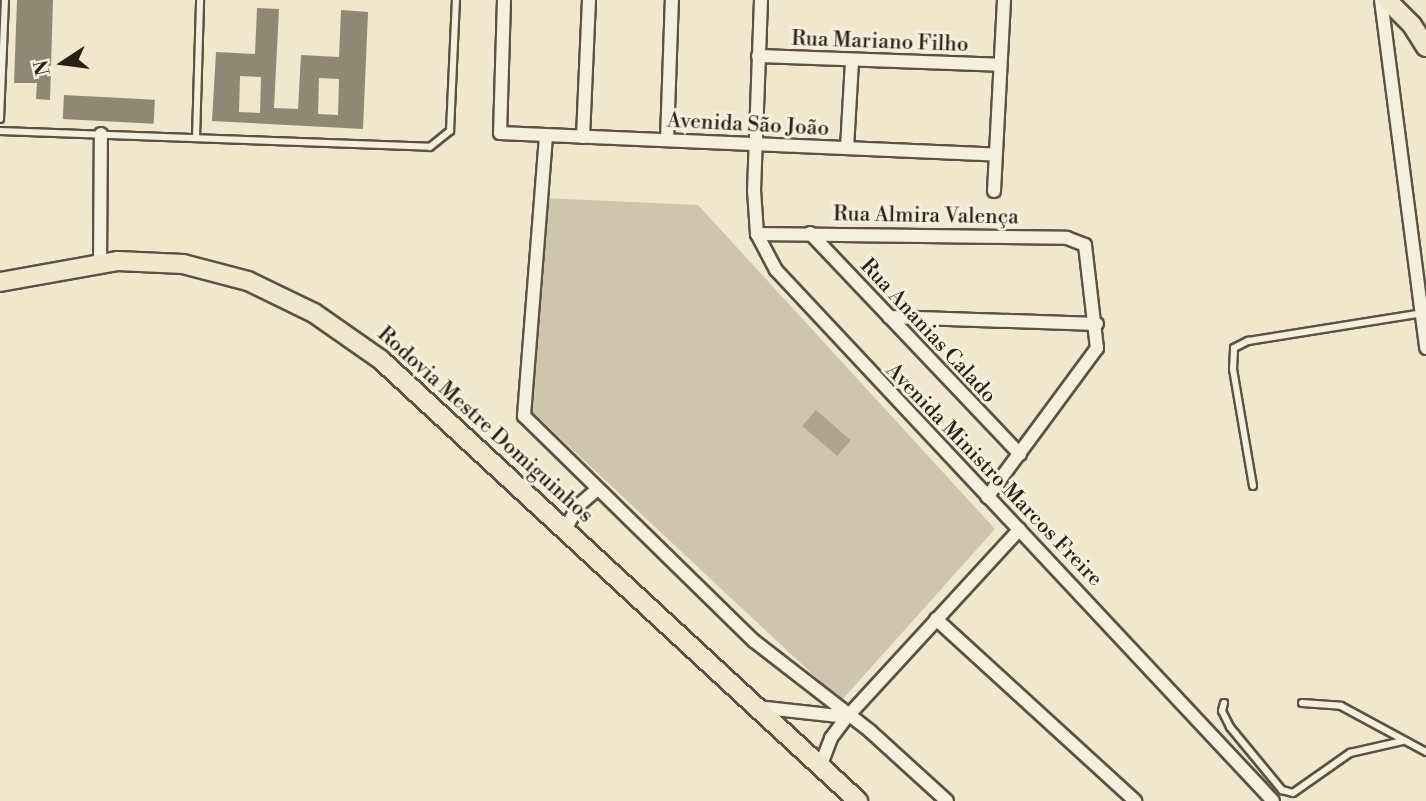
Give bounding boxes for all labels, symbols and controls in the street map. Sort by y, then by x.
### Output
street label: Rua Mariano Filho [791,26,969,58]
north arrow [28,28,98,98]
text: N [29,58,56,78]
street label: Avenida São João [666,108,830,142]
street label: Rua Almira Valença [833,202,1019,230]
street label: Rua Ananias Calado [855,254,1001,408]
street label: Rodovia Mestre Domiguinhos [372,322,598,528]
street label: Avenida Ministro Marcos Freire [881,358,1107,592]

